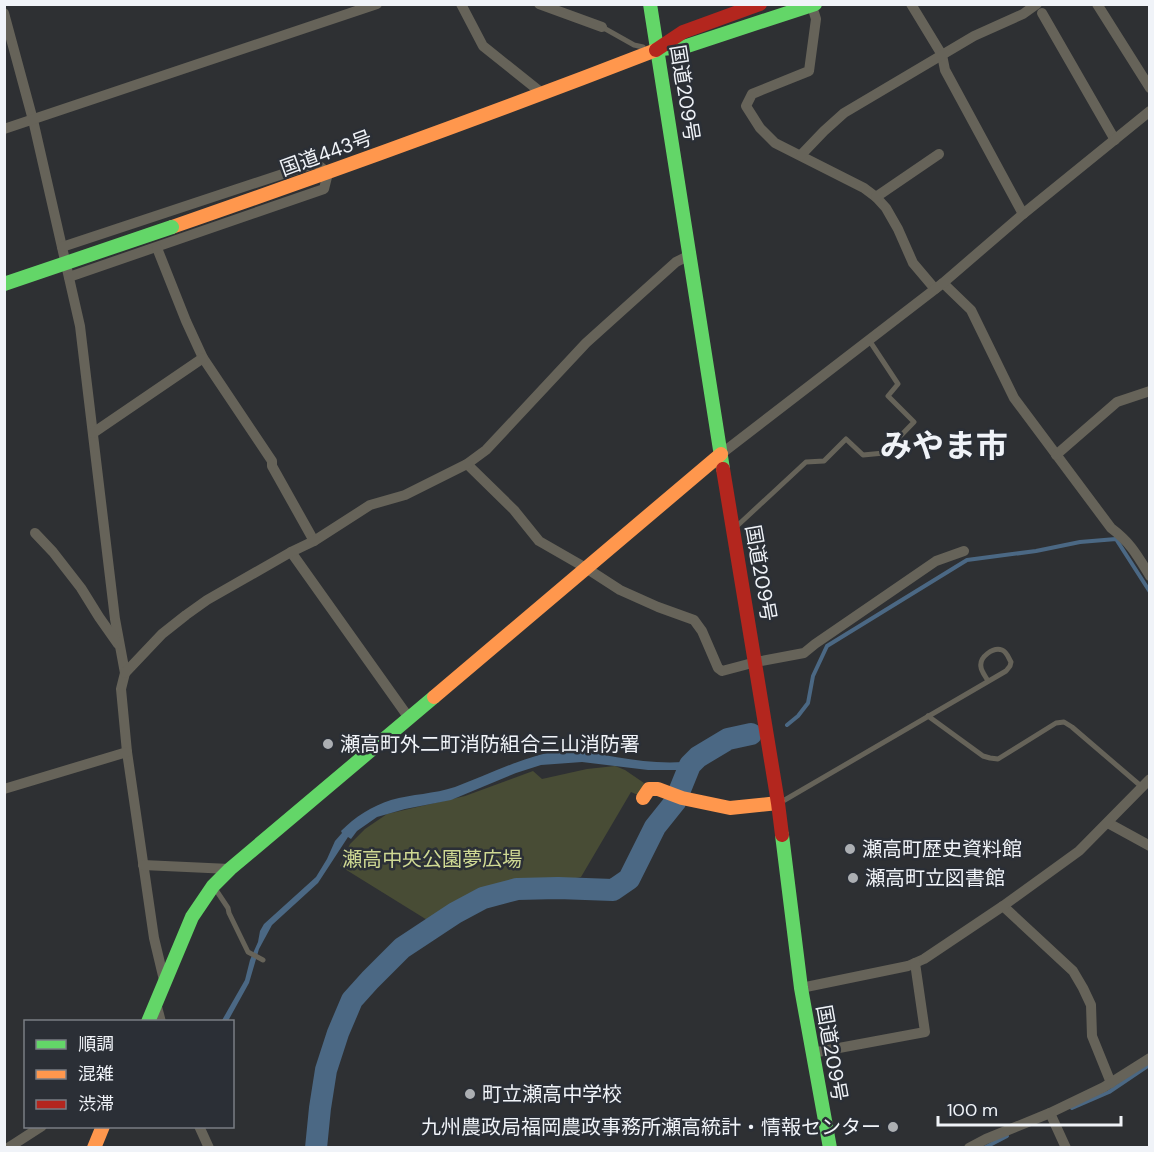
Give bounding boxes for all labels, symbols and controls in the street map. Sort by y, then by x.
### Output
street label: 国道209号 [665,43,705,143]
street label: 国道443号 [276,124,376,182]
district label: みやま市 [880,425,1008,467]
street label: 国道209号 [740,523,782,623]
place label: 瀬高町外二町消防組合三山消防署 [340,731,640,757]
marker: 瀬高町外二町消防組合三山消防署 [321,737,335,751]
place label: 瀬高町歴史資料館 [862,836,1022,862]
marker: 瀬高町歴史資料館 [843,842,857,856]
park label: 瀬高中央公園夢広場 [342,846,522,872]
place label: 瀬高町立図書館 [865,865,1005,891]
marker: 瀬高町立図書館 [846,871,860,885]
street label: 国道209号 [811,1003,853,1103]
legend [24,1020,234,1128]
text: 順調 [78,1032,114,1056]
text: 混雑 [78,1062,114,1086]
place label: 町立瀬高中学校 [482,1081,622,1107]
marker: 町立瀬高中学校 [463,1087,477,1101]
scale bar [938,1089,1121,1127]
text: 渋滞 [78,1092,114,1116]
text: 100 m [947,1098,998,1122]
place label: 九州農政局福岡農政事務所瀬高統計・情報センター [421,1114,881,1140]
marker: 九州農政局福岡農政事務所瀬高統計・情報センター [886,1120,900,1134]

